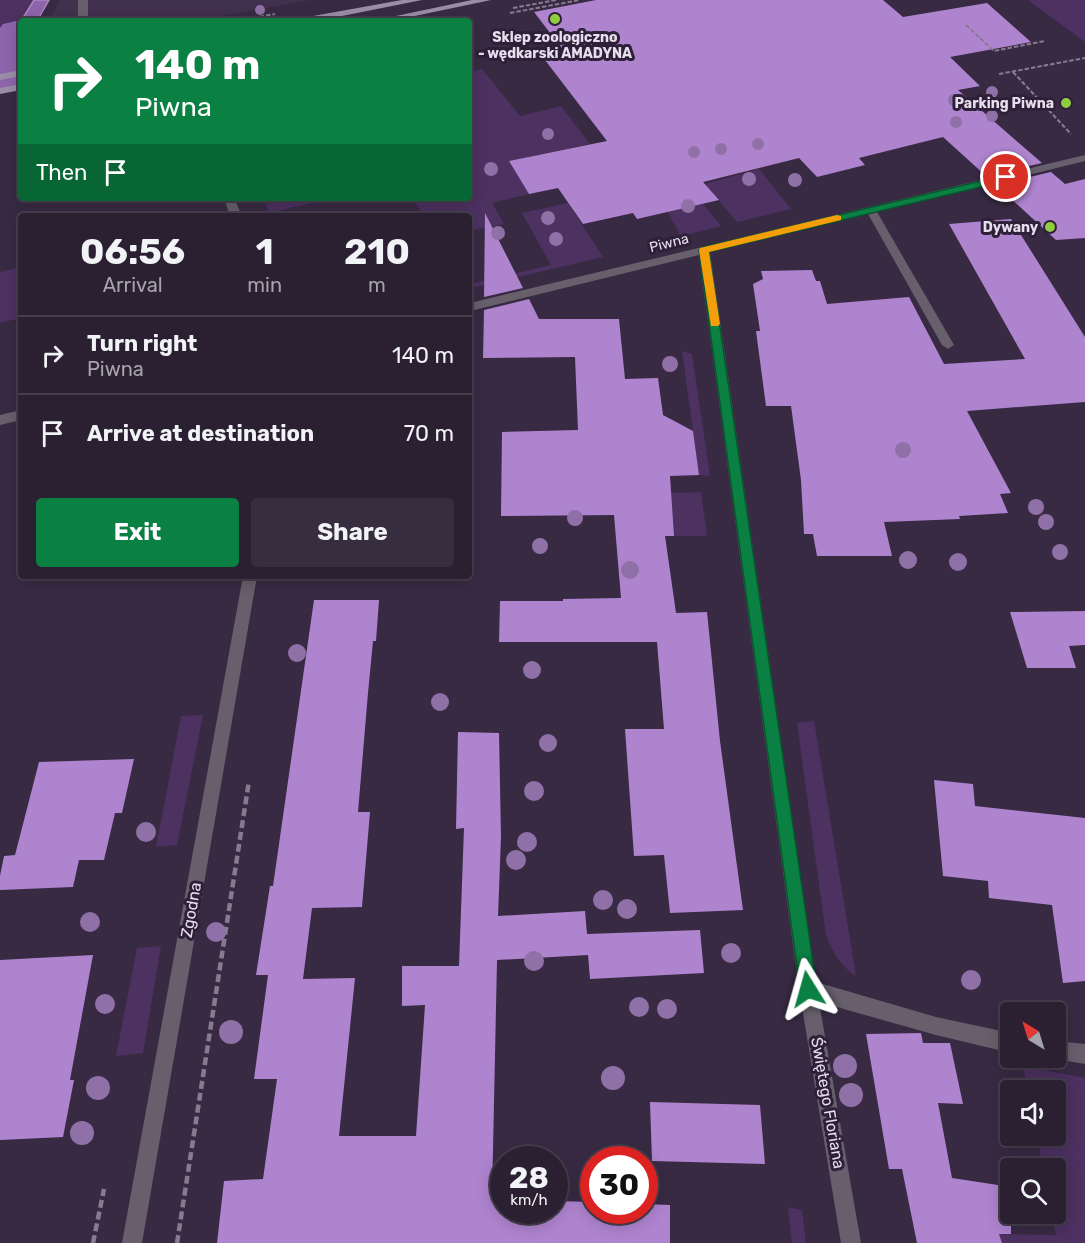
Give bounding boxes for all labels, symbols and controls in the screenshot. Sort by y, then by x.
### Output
marker: Sklep zoologiczno - wędkarski AMADYNA [548,12,562,26]
place label: Sklep zoologiczno - wędkarski AMADYNA [478,29,632,62]
text: 140 m [135,40,261,90]
icon: right [36,42,114,120]
text: Piwna [135,91,212,123]
place label: Parking Piwna [955,95,1054,112]
marker: Parking Piwna [1059,96,1073,110]
pin [980,151,1031,202]
icon: arrive [99,156,132,189]
text: Then [36,159,87,186]
icon: arrive [989,160,1022,193]
place label: Dywany [983,219,1039,236]
marker: Dywany [1043,220,1057,234]
text: 06:56 [80,230,185,273]
text: 1 [256,230,274,273]
text: 210 [344,230,410,273]
street label: Piwna [648,230,690,256]
text: Arrival [103,273,163,297]
text: min [247,273,282,297]
text: m [368,273,386,297]
text: Turn right [87,330,197,357]
icon: right [36,339,69,372]
text: 140 m [392,342,454,369]
text: Piwna [87,357,144,381]
icon: arrive [36,417,69,450]
text: Arrive at destination [87,420,314,447]
text: 70 m [404,420,454,447]
button: Exit [36,498,239,567]
button: Share [251,498,454,567]
street label: Zgodna [177,881,205,939]
position arrow [776,957,840,1021]
north arrow [1000,1002,1066,1068]
map controls [1000,1002,1066,1224]
street label: Świętego Floriana [806,1036,850,1170]
button: sound [1000,1080,1066,1146]
speed limit sign: 30 [580,1146,658,1224]
button: search [1000,1158,1066,1224]
text: 28 [509,1160,549,1196]
text: km/h [510,1191,548,1209]

